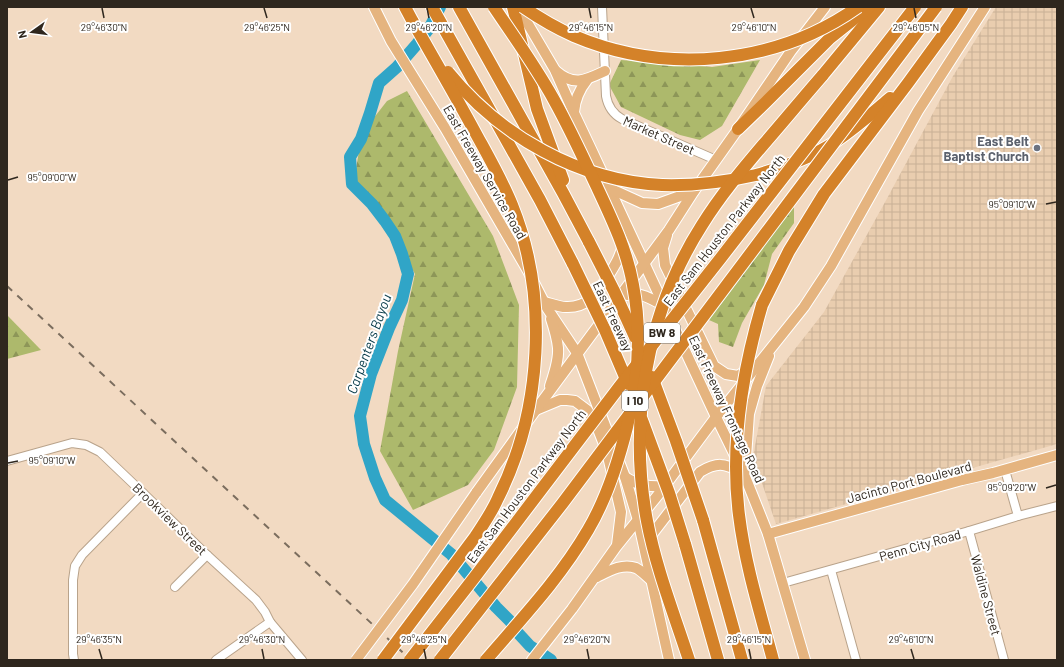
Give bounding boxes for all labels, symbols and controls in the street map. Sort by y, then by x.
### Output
north arrow [12,12,52,52]
text: 29°46'30"N [81,21,127,33]
text: 29°46'25"N [244,21,290,33]
text: 29°46'20"N [406,21,452,33]
text: 29°46'15"N [569,21,613,33]
text: 29°46'10"N [732,21,776,33]
text: 29°46'05"N [893,21,939,33]
text: N [15,29,29,40]
street label: East Freeway Service Road [440,102,530,242]
street label: Market Street [621,112,697,158]
place label: East Belt Baptist Church [943,133,1029,164]
marker: East Belt Baptist Church [1032,143,1042,153]
street label: East Sam Houston Parkway North [660,151,788,309]
text: 95°09'00"W [27,171,77,183]
text: 95°09'10"W [989,198,1036,210]
street label: East Freeway [590,278,636,354]
water label: Carpenters Bayou [343,292,394,396]
road number: BW 8 [644,323,680,343]
street label: East Freeway Frontage Road [686,333,768,485]
road number: I 10 [622,391,648,411]
street label: East Sam Houston Parkway North [463,406,589,566]
text: 95°09'10"W [29,454,76,466]
street label: Jacinto Port Boulevard [845,458,973,506]
street label: Brookview Street [129,479,211,559]
text: 95°09'20"W [988,481,1037,493]
street label: Penn City Road [877,526,963,564]
street label: Waldine Street [968,553,1004,637]
text: 29°46'35"N [76,633,122,645]
text: 29°46'30"N [239,633,285,645]
text: 29°46'25"N [401,633,447,645]
text: 29°46'20"N [564,633,610,645]
text: 29°46'15"N [727,633,771,645]
text: 29°46'10"N [889,633,933,645]

